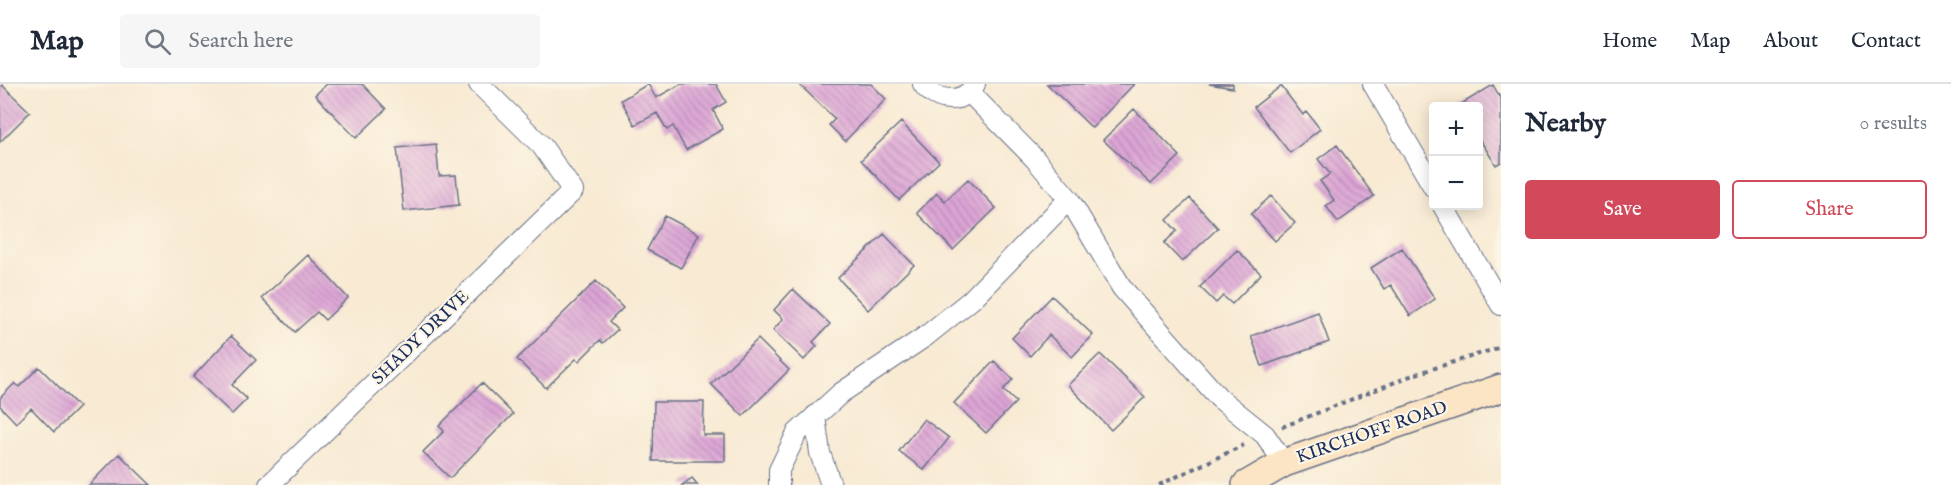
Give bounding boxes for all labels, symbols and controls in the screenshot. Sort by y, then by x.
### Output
search box [120,14,540,68]
text: Map [30,24,84,59]
icon: search [141,25,174,58]
text: Search here [189,27,293,55]
text: Home [1602,28,1657,55]
text: Map [1690,28,1730,55]
text: About [1763,28,1818,55]
text: Contact [1851,28,1921,55]
map controls [1429,102,1483,210]
button: + [1429,102,1483,156]
text: Nearby [1525,107,1606,140]
text: 0 results [1860,111,1927,136]
button: − [1429,156,1483,210]
button: Save [1525,180,1720,239]
button: Share [1732,180,1927,239]
street label: SHADY DRIVE [367,286,475,390]
street label: KIRCHOFF ROAD [1293,396,1451,470]

